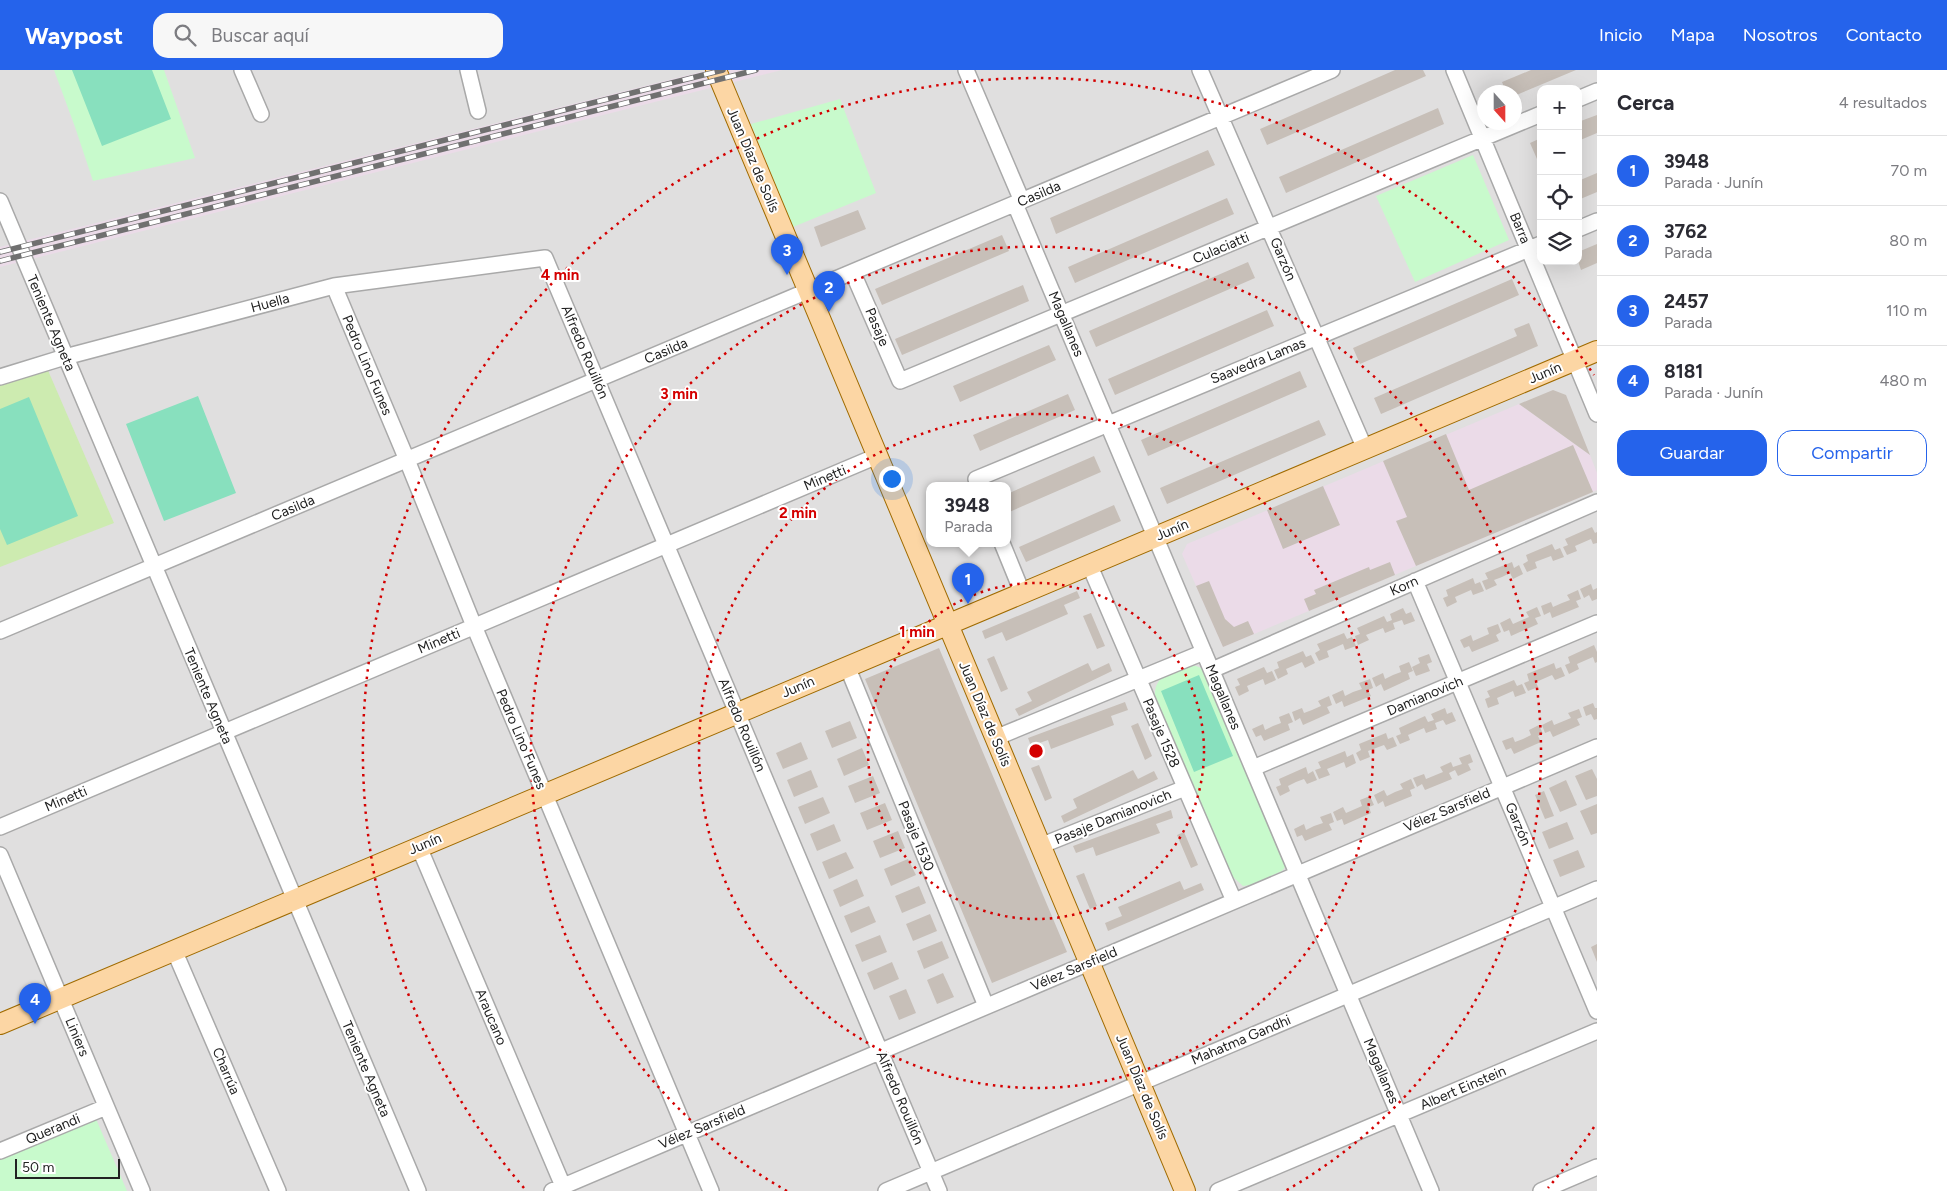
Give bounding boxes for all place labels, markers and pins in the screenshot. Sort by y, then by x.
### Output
pin: 3 [771,234,803,275]
pin: 2 [813,271,845,312]
pin: 1 [952,563,984,604]
centre of rings [1027,742,1045,760]
pin: 4 [19,983,51,1024]

